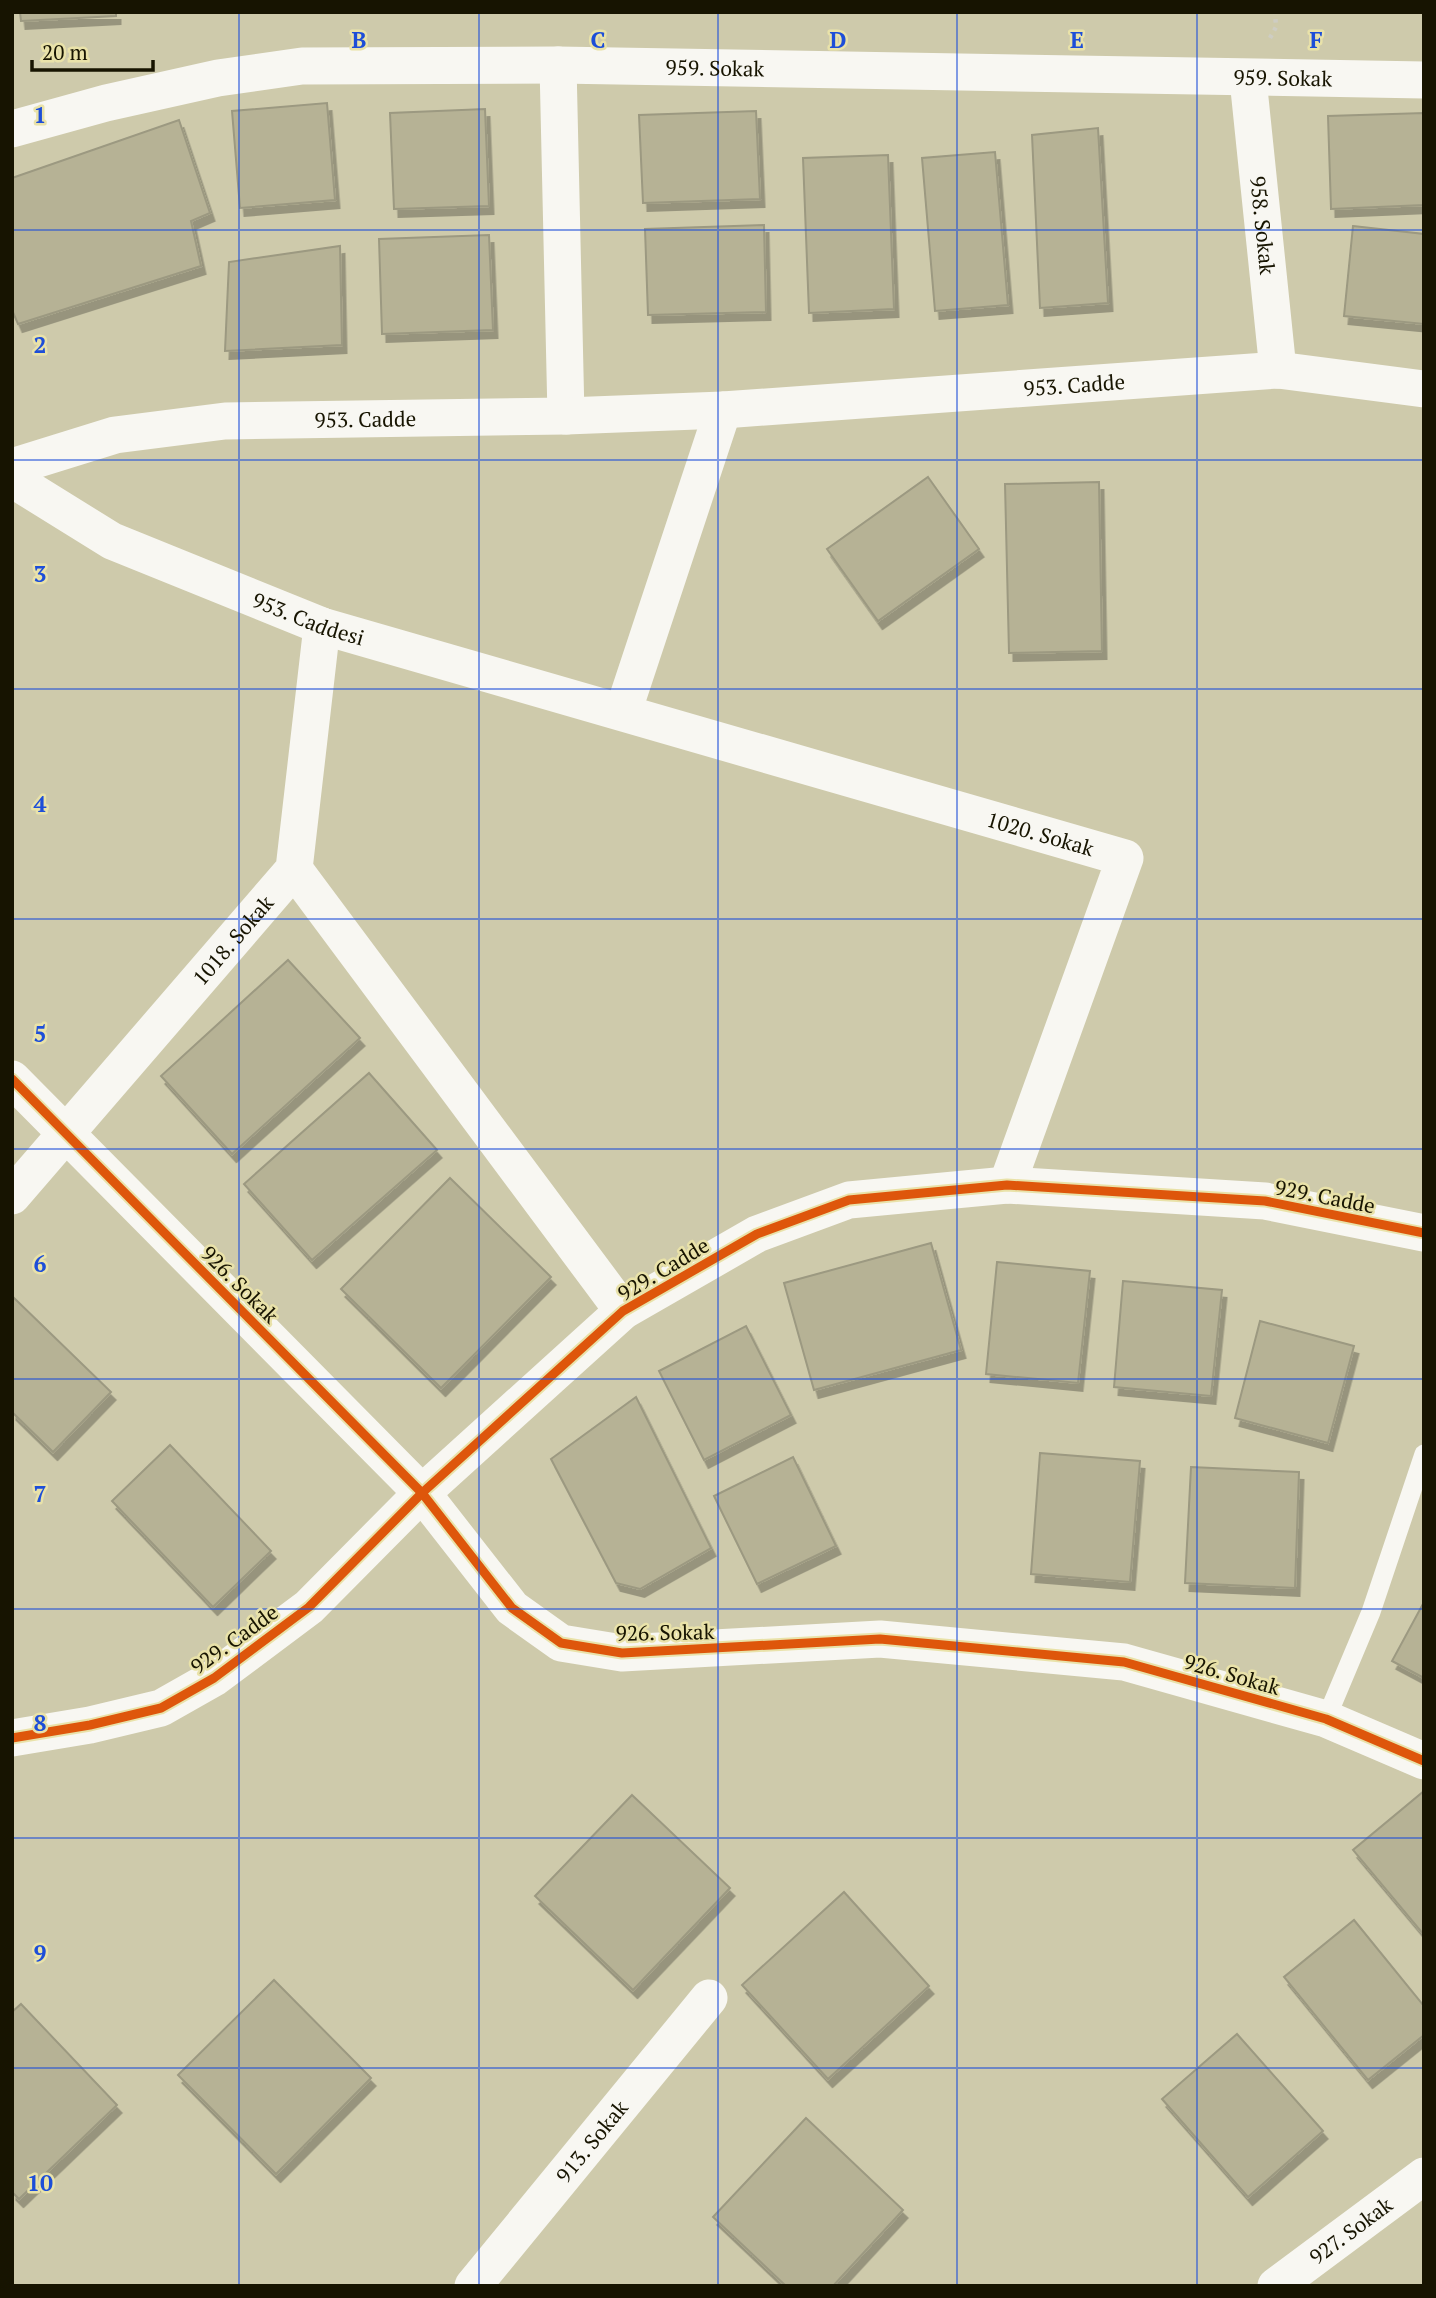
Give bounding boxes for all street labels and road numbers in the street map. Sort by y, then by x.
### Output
street label: 959. Sokak [665,53,765,83]
street label: 959. Sokak [1233,63,1333,92]
street label: 958. Sokak [1244,175,1282,276]
street label: 953. Cadde [1022,367,1126,402]
street label: 953. Cadde [314,404,416,434]
street label: 953. Caddesi [248,585,368,651]
street label: 1020. Sokak [984,805,1097,862]
street label: 1018. Sokak [186,889,279,991]
street label: 929. Cadde [1272,1173,1378,1219]
street label: 929. Cadde [612,1231,714,1307]
street label: 926. Sokak [195,1239,285,1329]
street label: 929. Cadde [185,1598,283,1680]
street label: 926. Sokak [615,1617,715,1647]
street label: 926. Sokak [1181,1647,1284,1701]
street label: 913. Sokak [549,2094,634,2188]
street label: 927. Sokak [1303,2190,1398,2271]

